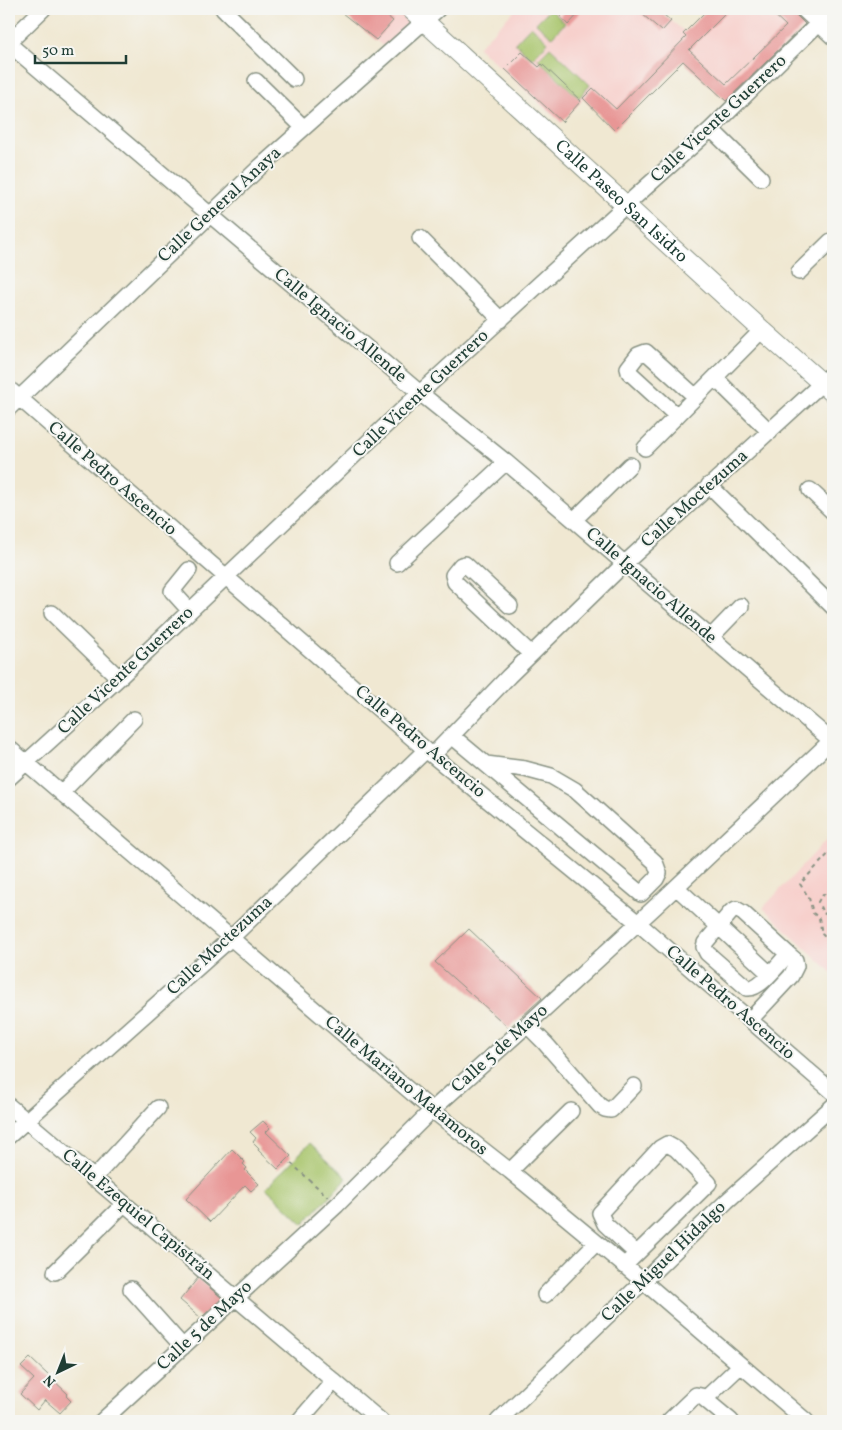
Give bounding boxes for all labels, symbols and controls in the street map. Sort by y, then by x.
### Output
scale bar [35,32,126,64]
text: 50 m [42,41,74,62]
street label: Calle Vicente Guerrero [645,49,793,189]
street label: Calle Paseo San Isidro [549,134,693,269]
street label: Calle General Anaya [153,141,287,269]
street label: Calle Ignacio Allende [268,263,412,389]
street label: Calle Vicente Guerrero [347,324,495,464]
street label: Calle Pedro Ascencio [42,416,182,542]
street label: Calle Moctezuma [636,444,754,554]
street label: Calle Ignacio Allende [580,522,722,650]
street label: Calle Vicente Guerrero [52,601,200,741]
street label: Calle Pedro Ascencio [349,680,491,804]
street label: Calle Moctezuma [162,890,278,1002]
street label: Calle Pedro Ascencio [660,940,800,1066]
street label: Calle 5 de Mayo [446,999,554,1099]
street label: Calle Mariano Matamoros [319,1010,493,1162]
street label: Calle Ezequiel Capistrán [56,1144,220,1287]
street label: Calle Miguel Hidalgo [596,1196,732,1328]
street label: Calle 5 de Mayo [152,1275,258,1377]
north arrow [32,1348,82,1398]
text: N [40,1370,60,1391]

